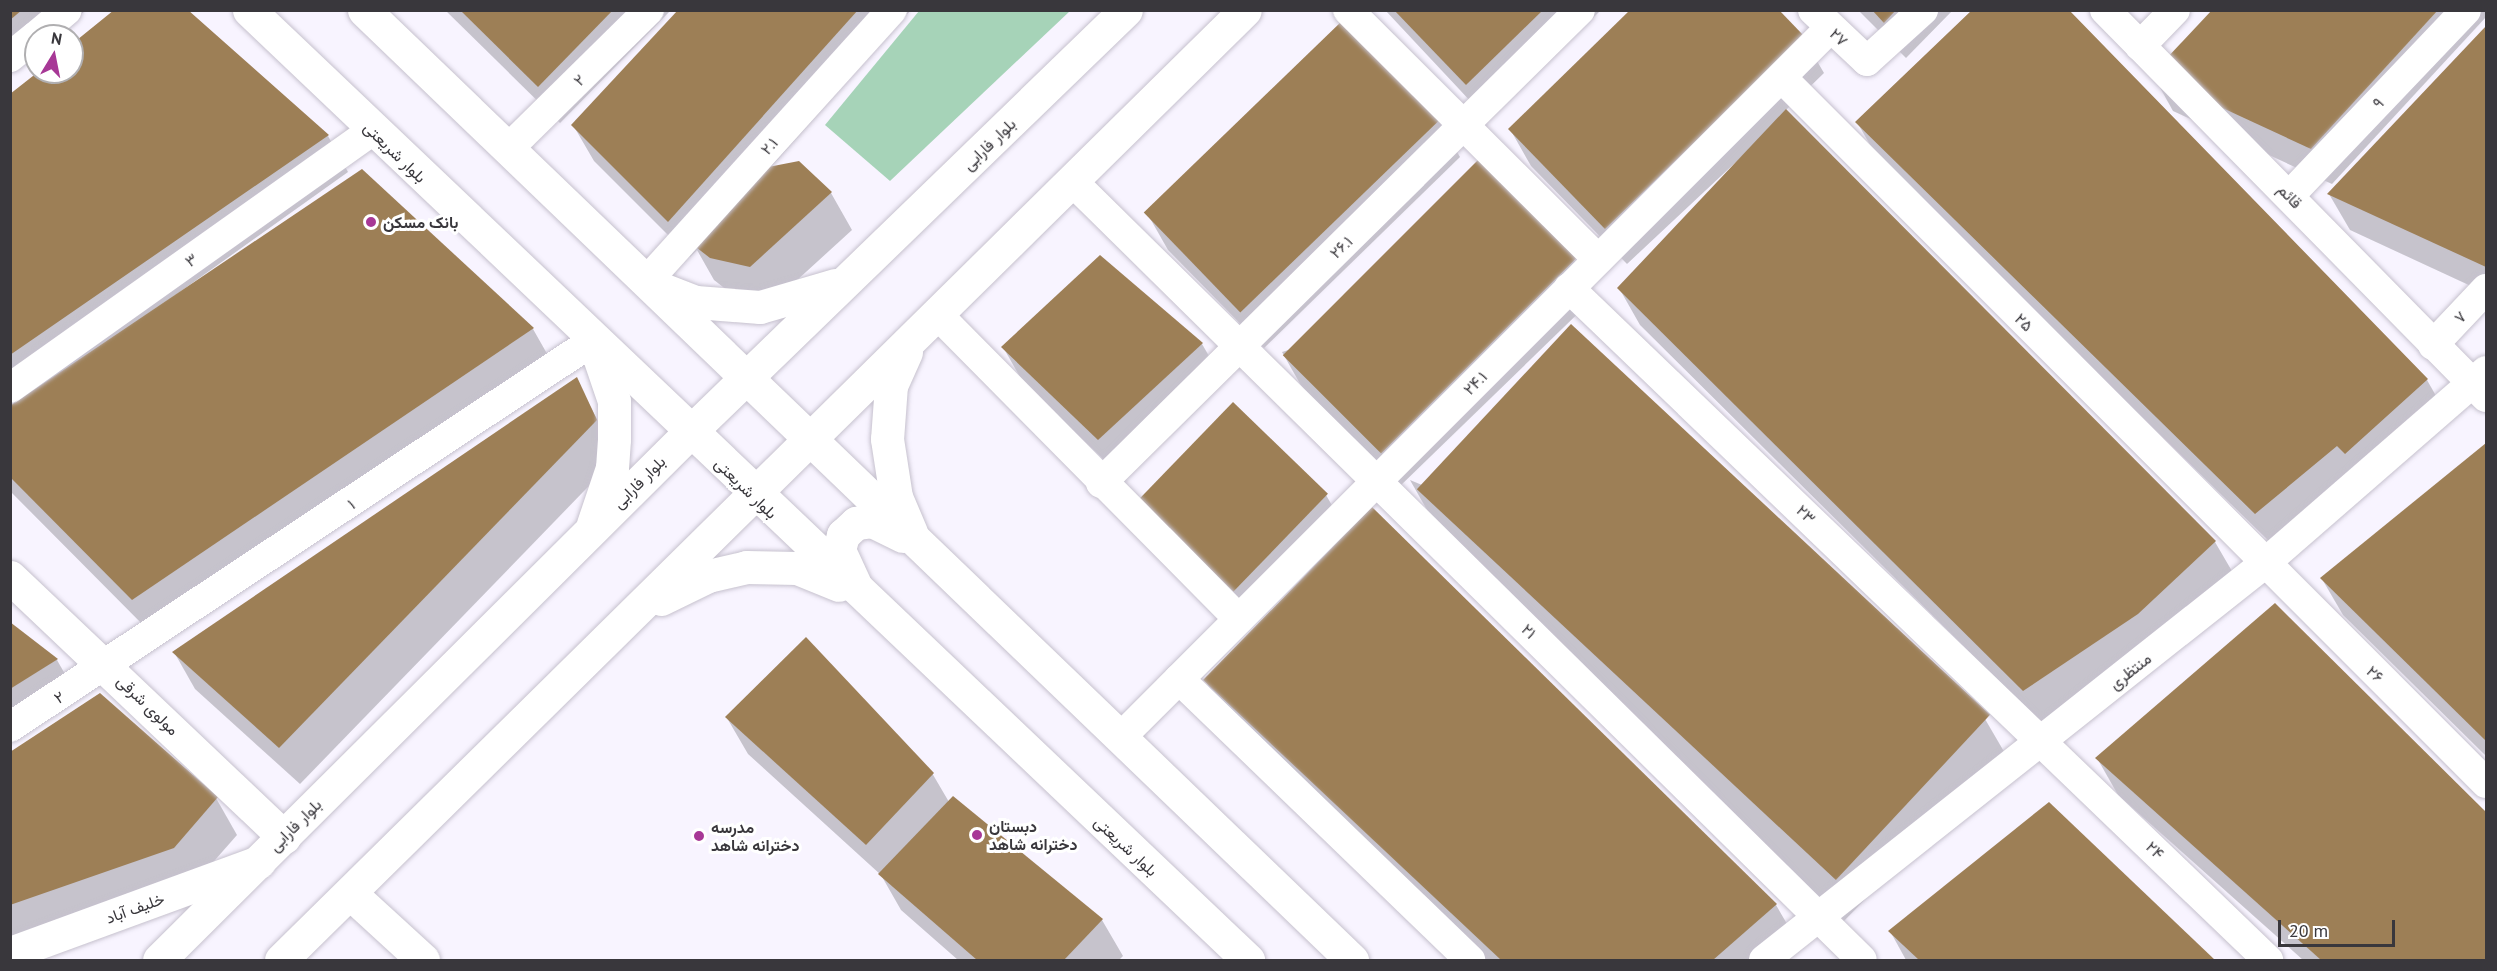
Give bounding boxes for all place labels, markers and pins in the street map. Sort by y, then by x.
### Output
place label: بانک مسکن [383,212,458,232]
marker: بانک مسکن [364,215,378,229]
place label: دبستان دخترانه شاهد [989,816,1077,854]
place label: مدرسه دخترانه شاهد [711,817,799,855]
marker: دبستان دخترانه شاهد [970,828,984,842]
marker: مدرسه دخترانه شاهد [692,829,706,843]

